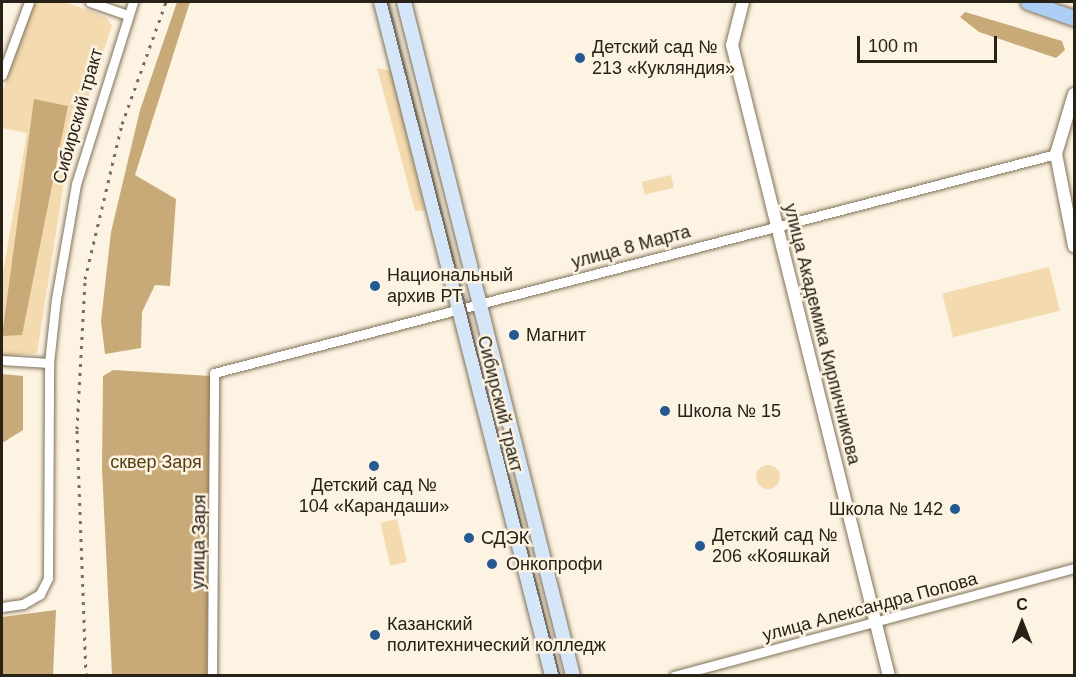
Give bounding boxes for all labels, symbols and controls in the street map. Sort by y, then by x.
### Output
scale bar [860,24,1000,62]
text: 100 m [868,36,918,56]
place label: Детский сад № 213 «Кукляндия» [592,37,735,80]
street label: Сибирский тракт [48,46,108,186]
marker: Детский сад № 213 «Кукляндия» [573,51,587,65]
street label: улица Академика Кирпичникова [779,201,865,467]
street label: улица 8 Марта [569,221,693,273]
place label: Национальный архив РТ [387,265,513,308]
marker: Национальный архив РТ [368,279,382,293]
place label: Магнит [526,324,586,346]
marker: Магнит [507,328,521,342]
street label: Сибирский тракт [473,333,527,475]
place label: Школа № 15 [677,400,781,422]
marker: Школа № 15 [658,404,672,418]
park label: сквер Заря [110,451,202,473]
marker: Детский сад № 104 «Карандаши» [367,459,381,473]
place label: Детский сад № 104 «Карандаши» [299,475,449,518]
street label: улица Заря [187,494,211,590]
place label: Школа № 142 [829,498,943,520]
marker: Школа № 142 [948,502,962,516]
place label: Детский сад № 206 «Кояшкай [712,525,837,568]
place label: СДЭК [481,527,529,549]
marker: СДЭК [462,531,476,545]
marker: Детский сад № 206 «Кояшкай [693,539,707,553]
place label: Онкопрофи [506,553,603,575]
marker: Онкопрофи [483,555,501,573]
street label: улица Александра Попова [760,568,980,646]
north arrow [992,593,1052,653]
text: С [1016,596,1028,613]
place label: Казанский политехнический колледж [387,614,606,656]
marker: Казанский политехнический колледж [368,628,382,642]

